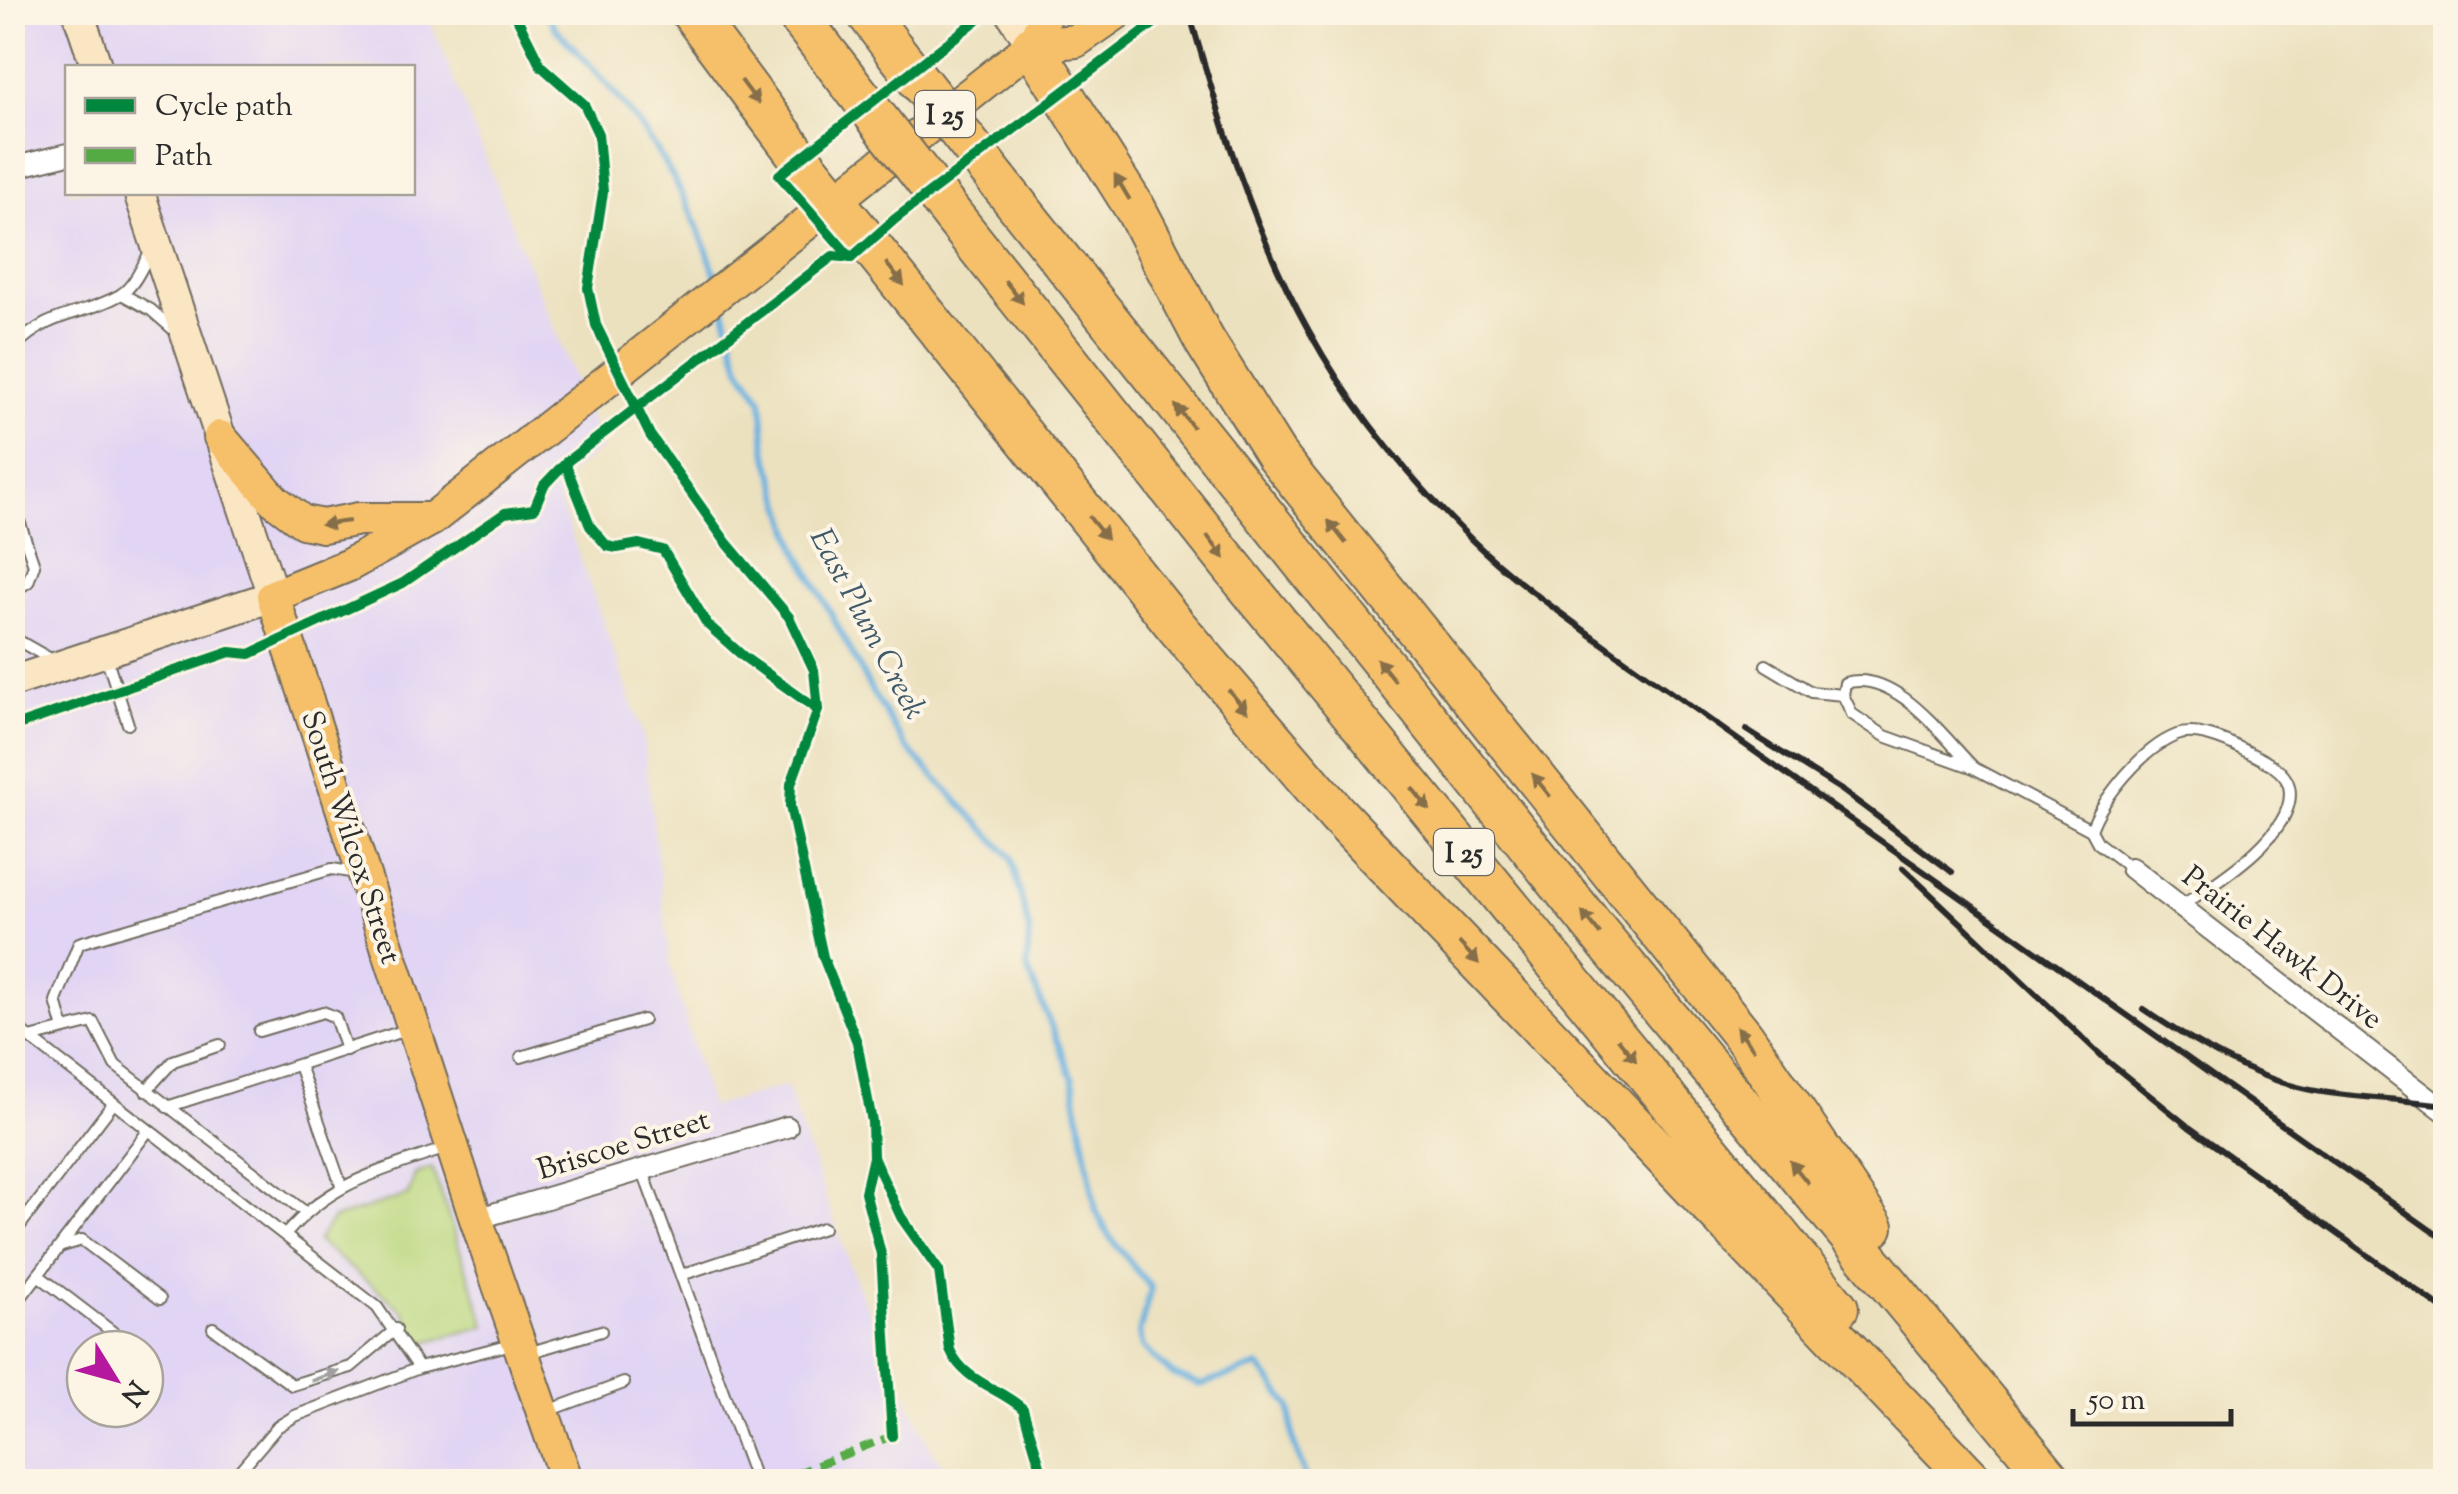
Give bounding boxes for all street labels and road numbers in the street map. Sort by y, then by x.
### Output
road number: I 25 [915,91,975,137]
street label: South Wilcox Street [288,706,411,970]
road number: I 25 [1434,829,1494,875]
street label: Prairie Hawk Drive [2172,857,2391,1041]
street label: Briscoe Street [532,1100,715,1193]

